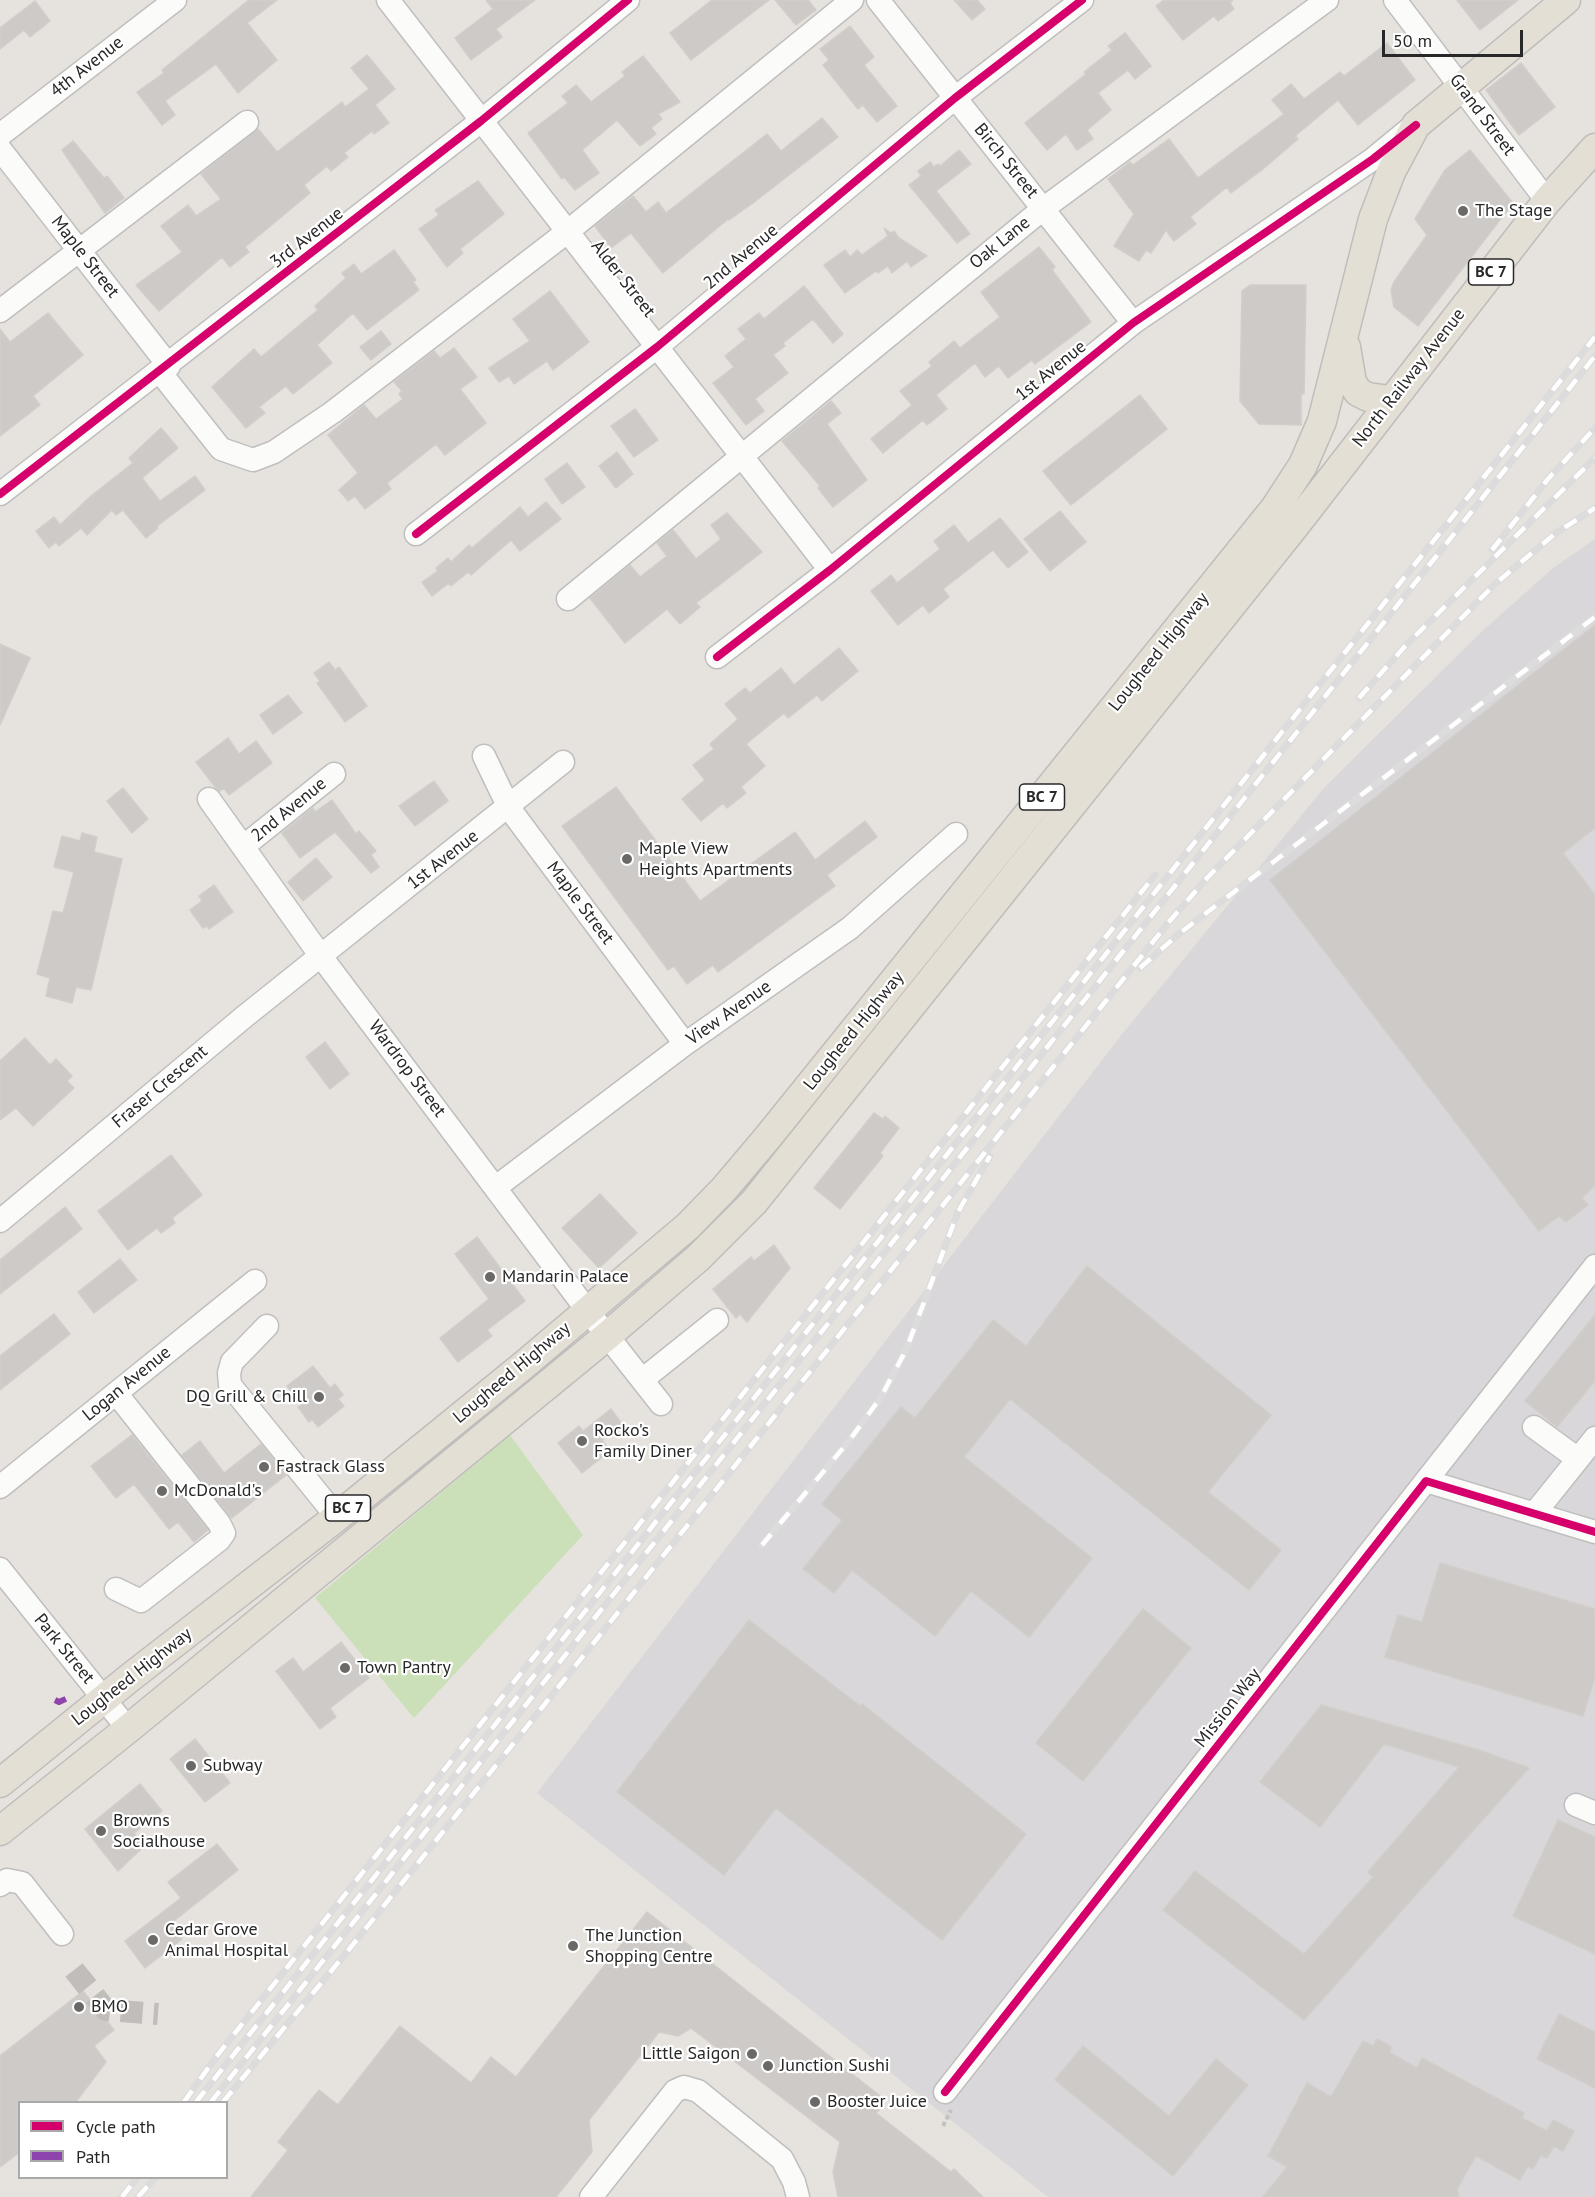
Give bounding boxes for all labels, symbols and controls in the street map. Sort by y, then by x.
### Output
scale bar [1385,18,1526,56]
text: 50 m [1393,29,1432,52]
street label: 4th Avenue [46,32,128,102]
street label: Grand Street [1444,70,1520,160]
street label: Birch Street [969,119,1043,203]
place label: The Stage [1475,200,1552,222]
street label: 3rd Avenue [266,203,348,273]
marker: The Stage [1456,204,1470,218]
street label: Maple Street [46,212,124,302]
street label: Oak Lane [965,212,1035,274]
street label: 2nd Avenue [699,220,783,294]
street label: Alder Street [586,236,660,322]
road number: BC 7 [1468,259,1514,285]
street label: North Railway Avenue [1348,304,1470,452]
street label: 1st Avenue [1011,336,1091,406]
street label: Lougheed Highway [1104,588,1214,716]
street label: 2nd Avenue [247,773,331,847]
road number: BC 7 [1020,784,1064,810]
street label: 1st Avenue [403,825,483,895]
place label: Maple View Heights Apartments [639,838,792,880]
marker: Maple View Heights Apartments [620,852,634,866]
street label: Maple Street [542,857,618,949]
street label: Lougheed Highway [799,967,909,1095]
street label: View Avenue [683,976,775,1050]
street label: Wardrop Street [364,1017,450,1121]
street label: Fraser Crescent [108,1041,212,1133]
place label: Mandarin Palace [502,1266,629,1288]
marker: Mandarin Palace [483,1270,497,1284]
street label: Lougheed Highway [449,1318,575,1428]
street label: Logan Avenue [78,1342,176,1426]
place label: DQ Grill & Chill [186,1386,307,1408]
marker: DQ Grill & Chill [312,1390,326,1404]
place label: Rocko's Family Diner [594,1420,692,1462]
marker: Rocko's Family Diner [575,1434,589,1448]
place label: Fastrack Glass [276,1456,385,1478]
marker: Fastrack Glass [257,1460,271,1474]
place label: McDonald's [174,1480,262,1502]
marker: McDonald's [155,1484,169,1498]
road number: BC 7 [326,1495,370,1521]
street label: Park Street [29,1610,99,1688]
street label: Lougheed Highway [68,1623,196,1731]
place label: Town Pantry [357,1657,451,1679]
marker: Town Pantry [338,1661,352,1675]
street label: Mission Way [1190,1664,1266,1752]
place label: Subway [203,1755,262,1777]
marker: Subway [184,1759,198,1773]
place label: Browns Socialhouse [113,1810,205,1852]
marker: Browns Socialhouse [94,1824,108,1838]
place label: Cedar Grove Animal Hospital [165,1919,288,1962]
place label: The Junction Shopping Centre [585,1925,713,1968]
marker: Cedar Grove Animal Hospital [146,1933,160,1947]
marker: The Junction Shopping Centre [566,1939,580,1953]
place label: BMO [91,1996,128,2018]
marker: BMO [72,2000,86,2014]
place label: Little Saigon [642,2043,740,2065]
marker: Little Saigon [745,2047,759,2061]
place label: Junction Sushi [780,2055,890,2077]
marker: Junction Sushi [761,2059,775,2073]
place label: Booster Juice [827,2091,927,2113]
marker: Booster Juice [808,2095,822,2109]
legend [18,2101,228,2179]
text: Cycle path [76,2115,156,2138]
text: Path [76,2145,110,2168]

